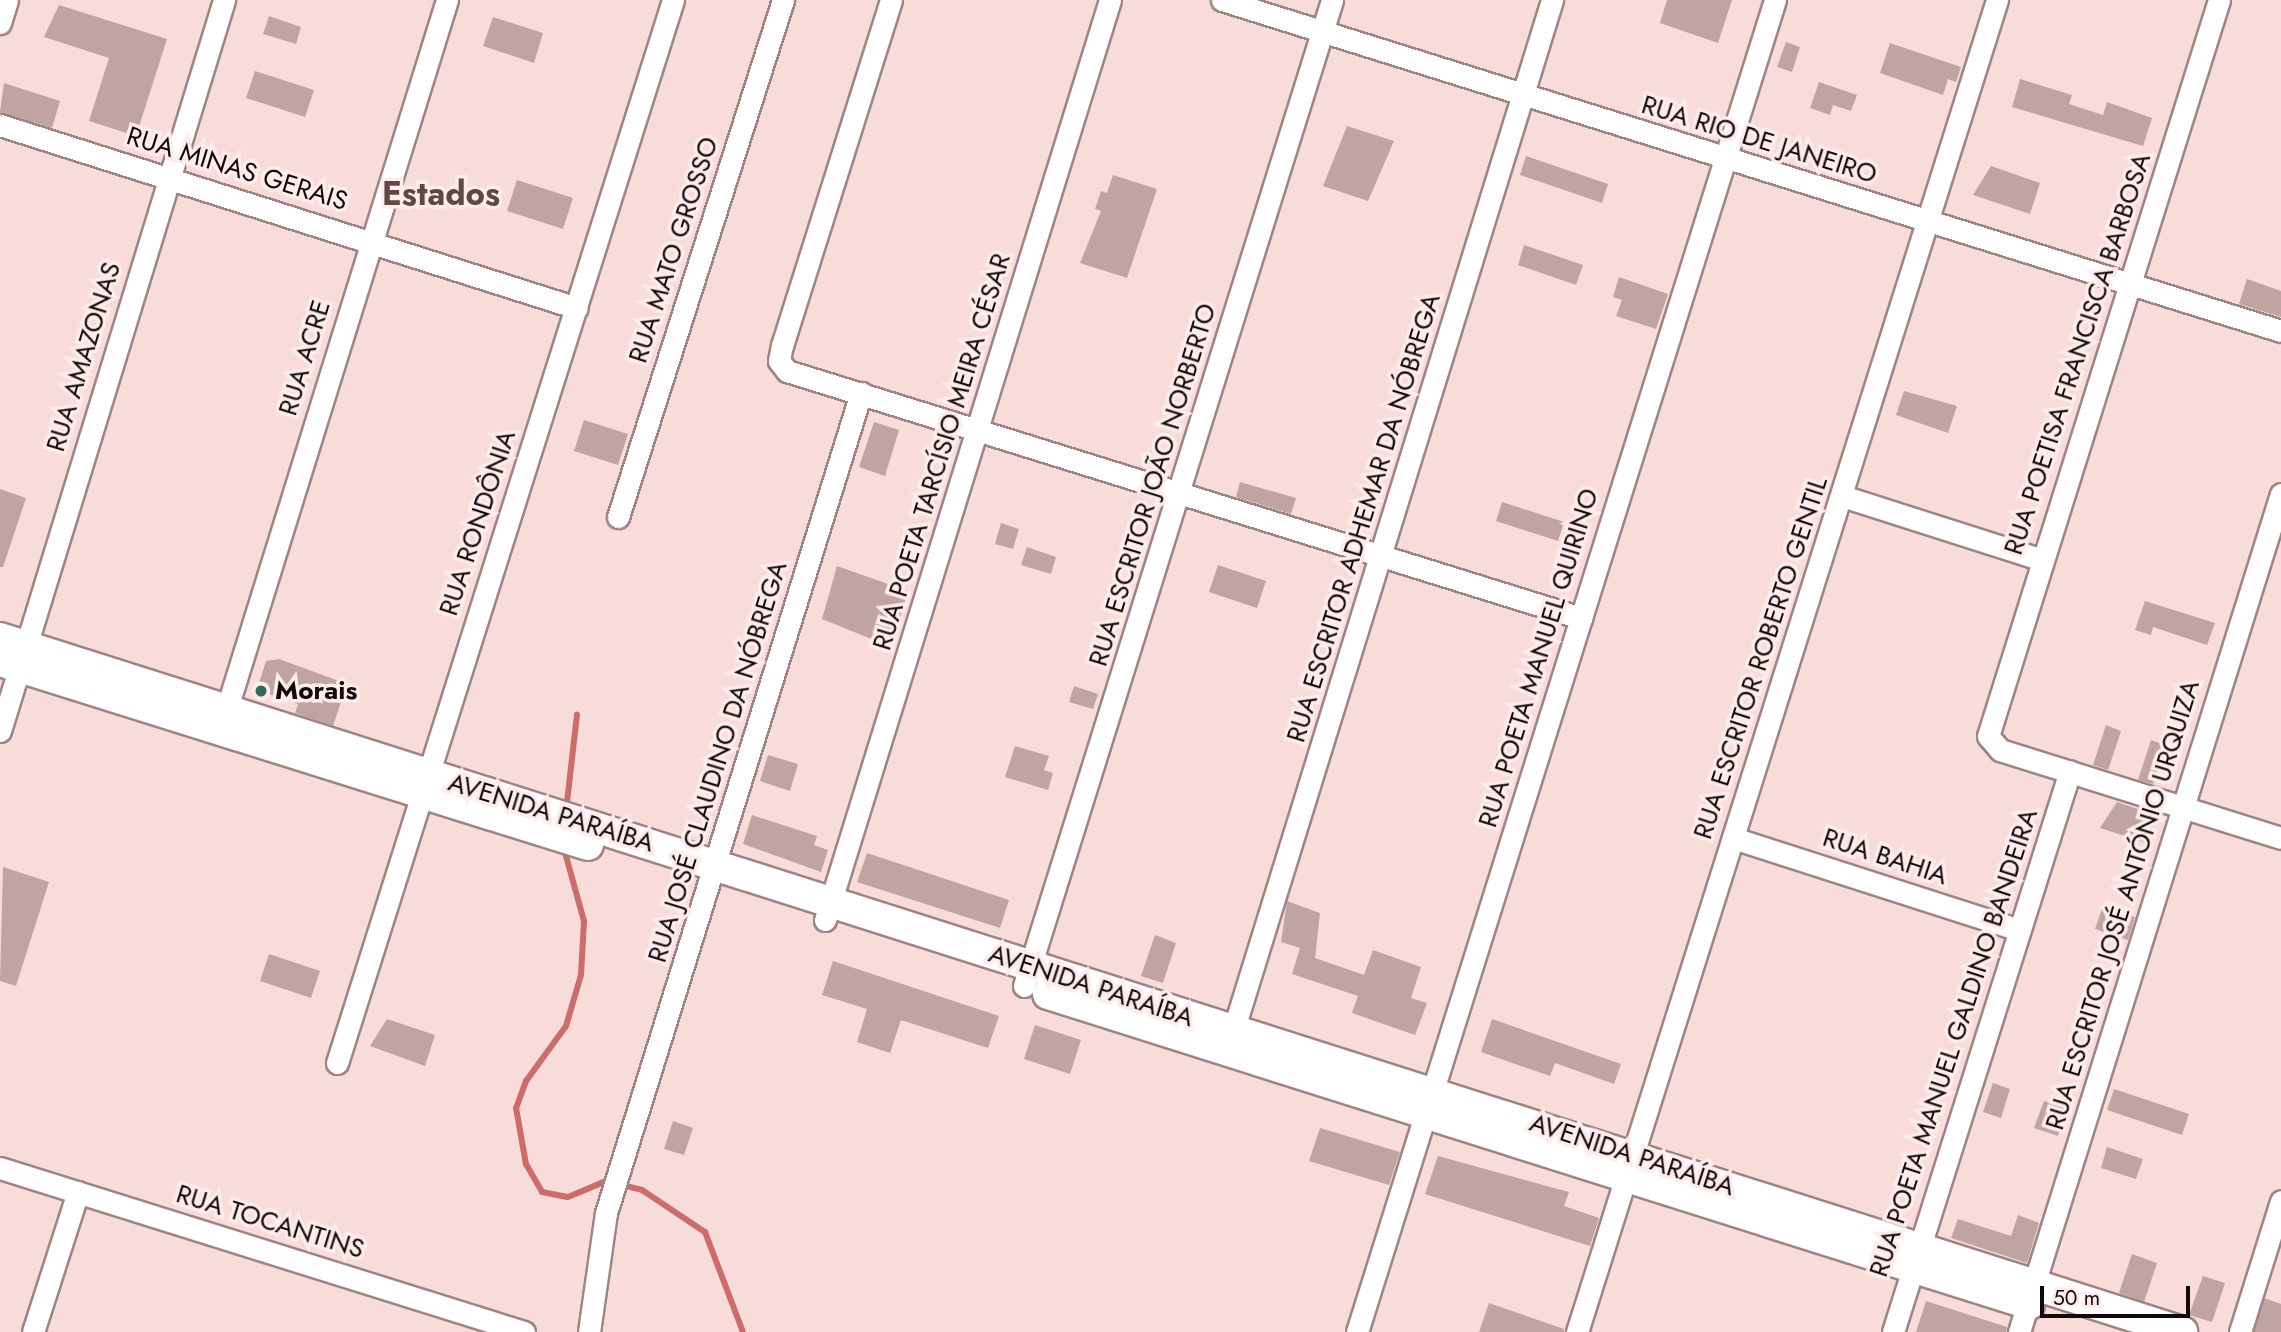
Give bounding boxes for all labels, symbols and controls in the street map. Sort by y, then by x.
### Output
street label: RUA RIO DE JANEIRO [1638,89,1880,191]
street label: RUA MINAS GERAIS [123,121,351,217]
street label: RUA MATO GROSSO [623,133,725,367]
street label: RUA POETISA FRANCISCA BARBOSA [1998,149,2158,559]
district label: Estados [382,174,500,214]
street label: RUA POETA TARCÍSIO MEIRA CÉSAR [867,250,1017,654]
street label: RUA AMAZONAS [40,259,128,455]
street label: RUA ESCRITOR ADHEMAR DA NÓBREGA [1281,290,1447,746]
street label: RUA ACRE [273,297,337,419]
street label: RUA ESCRITOR JOÃO NORBERTO [1083,300,1223,670]
street label: RUA RONDÔNIA [433,426,523,620]
street label: RUA ESCRITOR ROBERTO GENTIL [1688,473,1834,843]
street label: RUA POETA MANUEL QUIRINO [1473,485,1605,831]
street label: RUA JOSÉ CLAUDINO DA NÓBREGA [642,558,794,966]
place label: Morais [275,675,357,707]
street label: RUA ESCRITOR JOSÉ ANTÓNIO URQUIZA [2040,676,2206,1134]
marker: Morais [253,683,269,699]
street label: AVENIDA PARAÍBA [444,767,658,859]
street label: RUA POETA MANUEL GALDINO BANDEIRA [1863,805,2045,1281]
street label: RUA BAHIA [1819,822,1951,892]
street label: AVENIDA PARAÍBA [985,938,1197,1034]
street label: AVENIDA PARAÍBA [1526,1107,1738,1203]
street label: RUA TOCANTINS [172,1179,368,1265]
scale bar [2043,1272,2194,1316]
text: 50 m [2053,1283,2100,1313]

